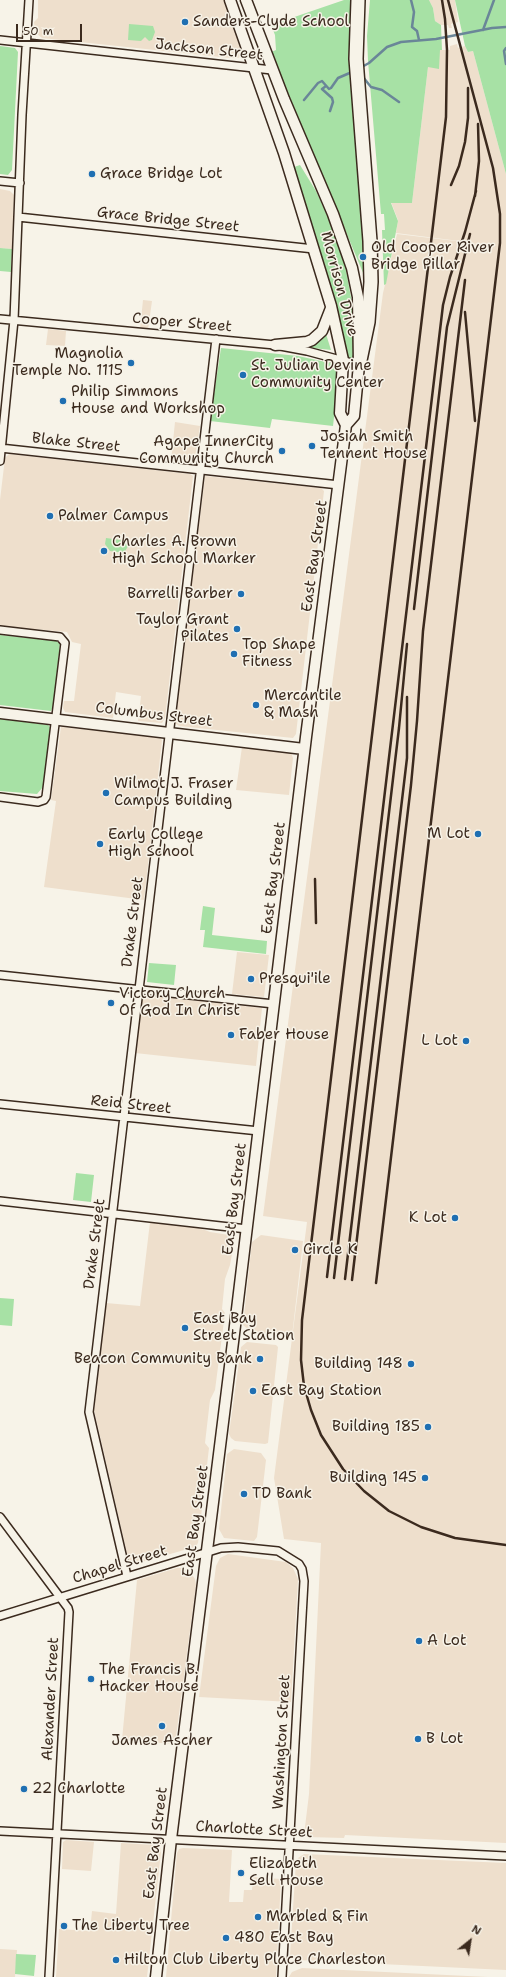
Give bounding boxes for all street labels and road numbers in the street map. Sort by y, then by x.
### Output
street label: Jackson Street [154,35,264,65]
street label: Grace Bridge Street [96,204,240,236]
street label: Morrison Drive [316,230,362,338]
street label: Cooper Street [131,310,233,336]
street label: Blake Street [31,429,121,457]
street label: East Bay Street [298,499,332,613]
street label: Columbus Street [95,699,213,731]
street label: East Bay Street [258,821,290,935]
street label: Drake Street [119,876,147,968]
street label: Reid Street [90,1092,172,1118]
street label: East Bay Street [219,1142,251,1256]
street label: Drake Street [81,1198,109,1290]
street label: East Bay Street [179,1464,213,1578]
street label: Chapel Street [70,1542,170,1588]
street label: Alexander Street [39,1637,63,1761]
street label: Washington Street [269,1674,295,1810]
street label: East Bay Street [140,1786,172,1900]
street label: Charlotte Street [195,1818,313,1842]

